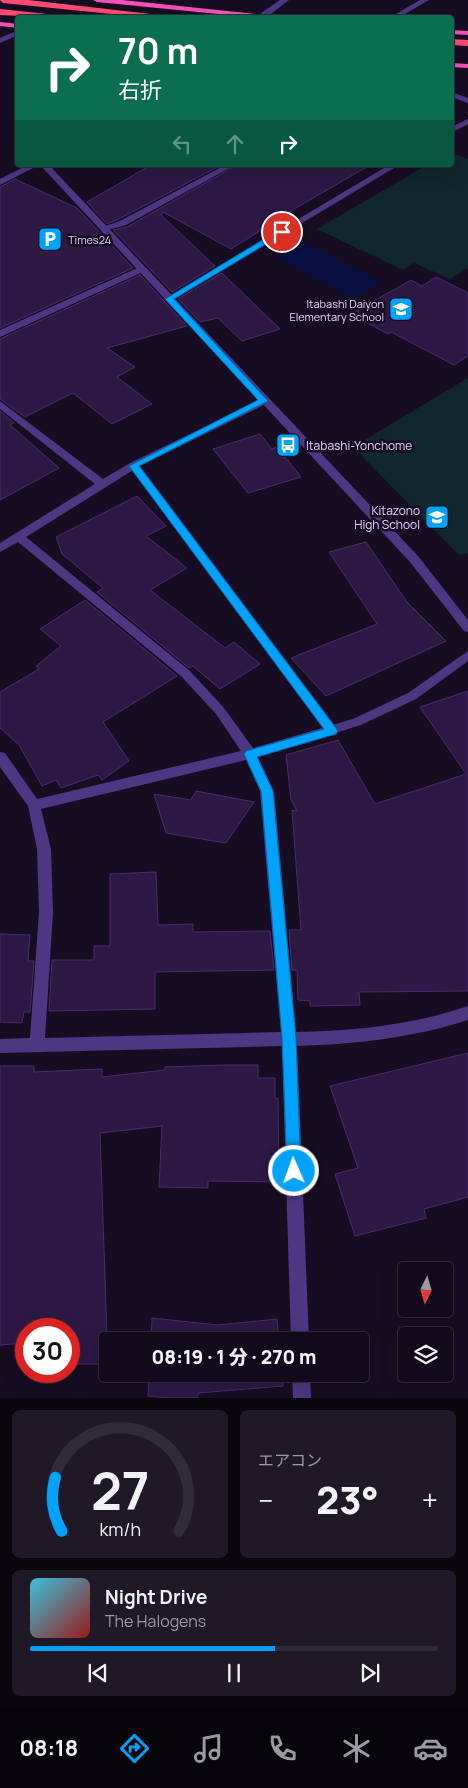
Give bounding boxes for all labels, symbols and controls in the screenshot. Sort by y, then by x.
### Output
text: 70 m [118,27,198,75]
icon: right [35,35,100,100]
text: 右折 [118,75,162,105]
icon: left [168,130,196,158]
icon: ahead [221,130,249,158]
icon: right [274,130,302,158]
pin [261,211,303,253]
icon: arrive [268,218,296,246]
parking icon: Times24 [37,226,63,252]
place label: Times24 [68,232,111,247]
place label: Itabashi Daiyon Elementary School [289,296,384,324]
school or university icon: Itabashi Daiyon Elementary School [388,296,414,322]
bus stop icon: Itabashi-Yonchome [275,432,301,458]
place label: Itabashi-Yonchome [306,437,412,454]
place label: Kitazono High School [354,502,420,533]
school or university icon: Kitazono High School [424,504,450,530]
position arrow [267,1144,319,1196]
north arrow [398,1262,452,1318]
map controls [398,1262,453,1382]
speed limit sign: 30 [15,1318,80,1383]
button: layers [398,1327,453,1382]
text: 08:19 · 1 分 · 270 m [152,1344,316,1370]
text: エアコン [258,1449,322,1471]
text: 27 [91,1455,149,1526]
text: 23° [316,1473,379,1525]
text: − [258,1481,273,1519]
text: + [422,1481,438,1519]
text: km/h [99,1517,141,1541]
text: Night Drive [105,1584,207,1610]
text: The Halogens [105,1610,206,1632]
icon: previous [84,1659,112,1687]
icon: pause [220,1659,248,1687]
icon: next [356,1659,384,1687]
icon: directions [117,1731,152,1766]
icon: music [191,1731,226,1766]
icon: phone [265,1731,300,1766]
icon: climate [339,1731,374,1766]
icon: car [413,1731,448,1766]
text: 08:18 [20,1733,78,1763]

